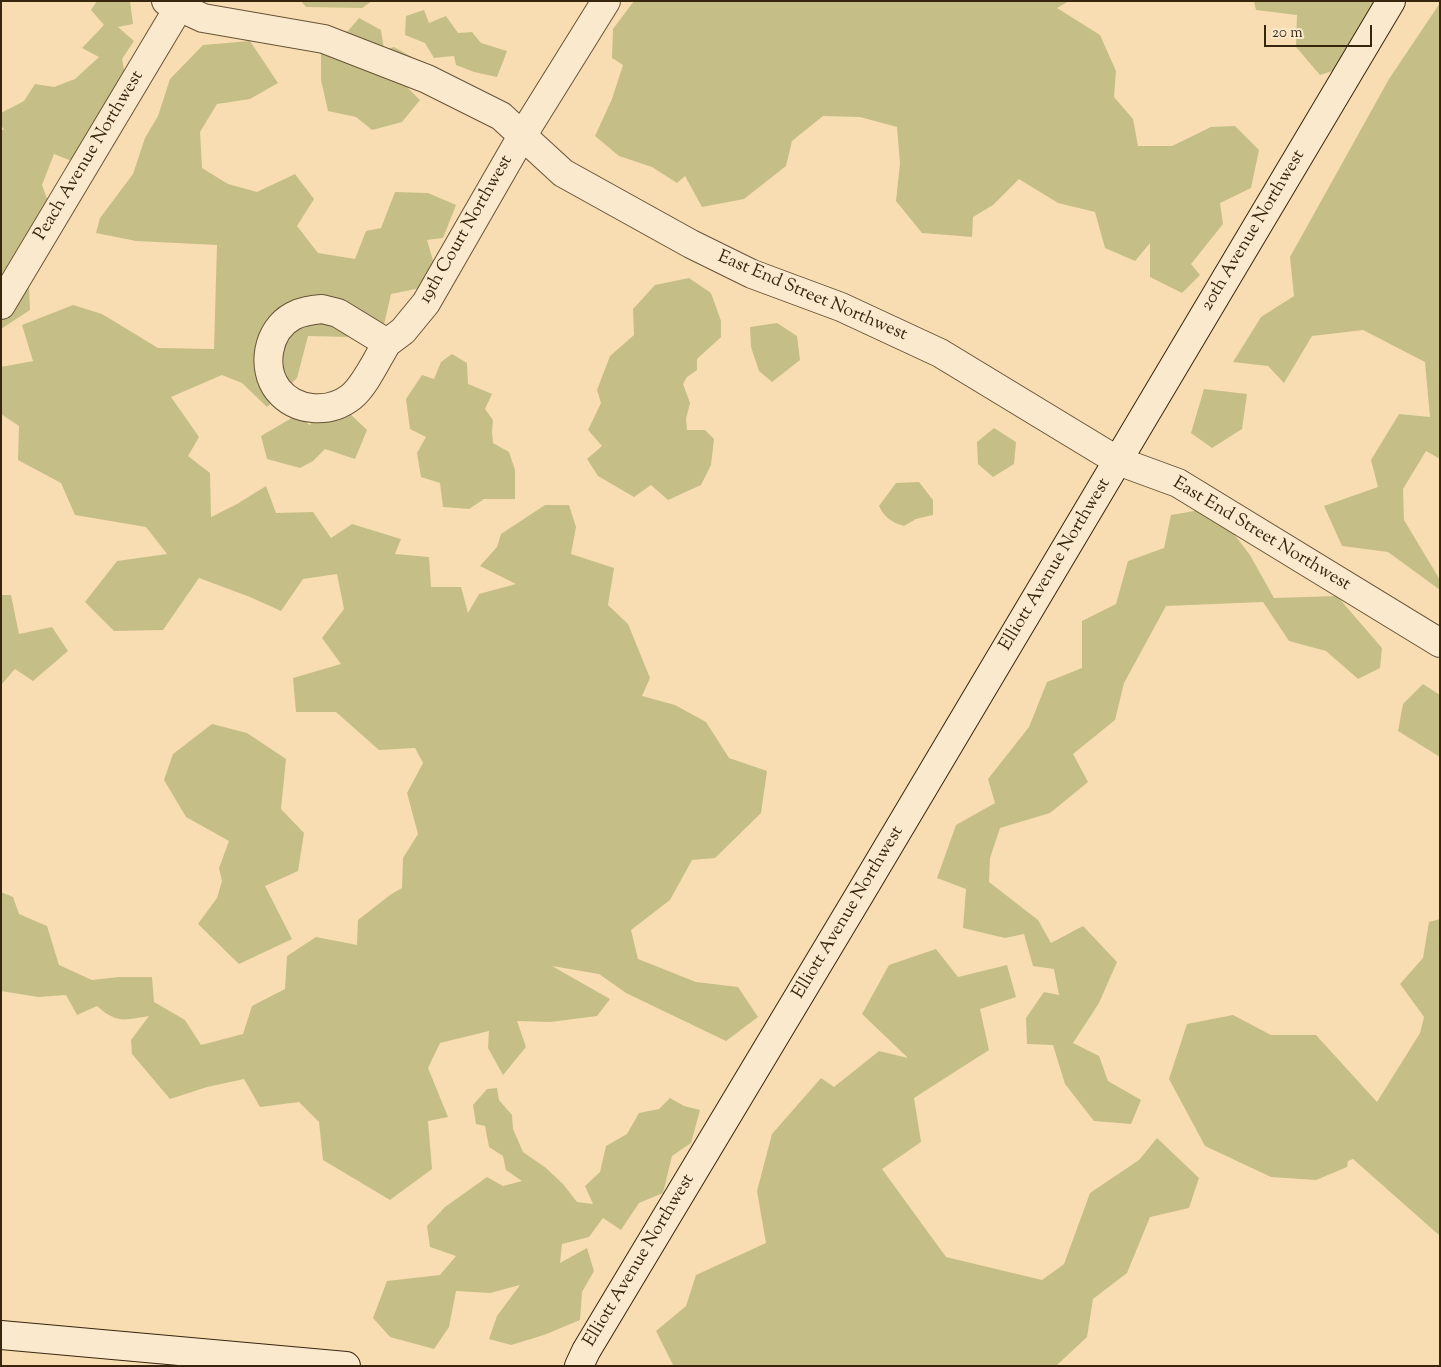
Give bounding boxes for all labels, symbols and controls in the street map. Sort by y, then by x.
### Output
scale bar [1266,15,1374,47]
text: 20 m [1272,23,1303,44]
street label: Peach Avenue Northwest [31,67,149,245]
street label: 20th Avenue Northwest [1197,146,1311,316]
street label: 19th Court Northwest [416,152,518,308]
street label: East End Street Northwest [714,247,910,347]
street label: East End Street Northwest [1168,473,1354,597]
street label: Elliott Avenue Northwest [996,475,1116,655]
street label: Elliott Avenue Northwest [789,823,909,1003]
street label: Elliott Avenue Northwest [580,1171,700,1351]

